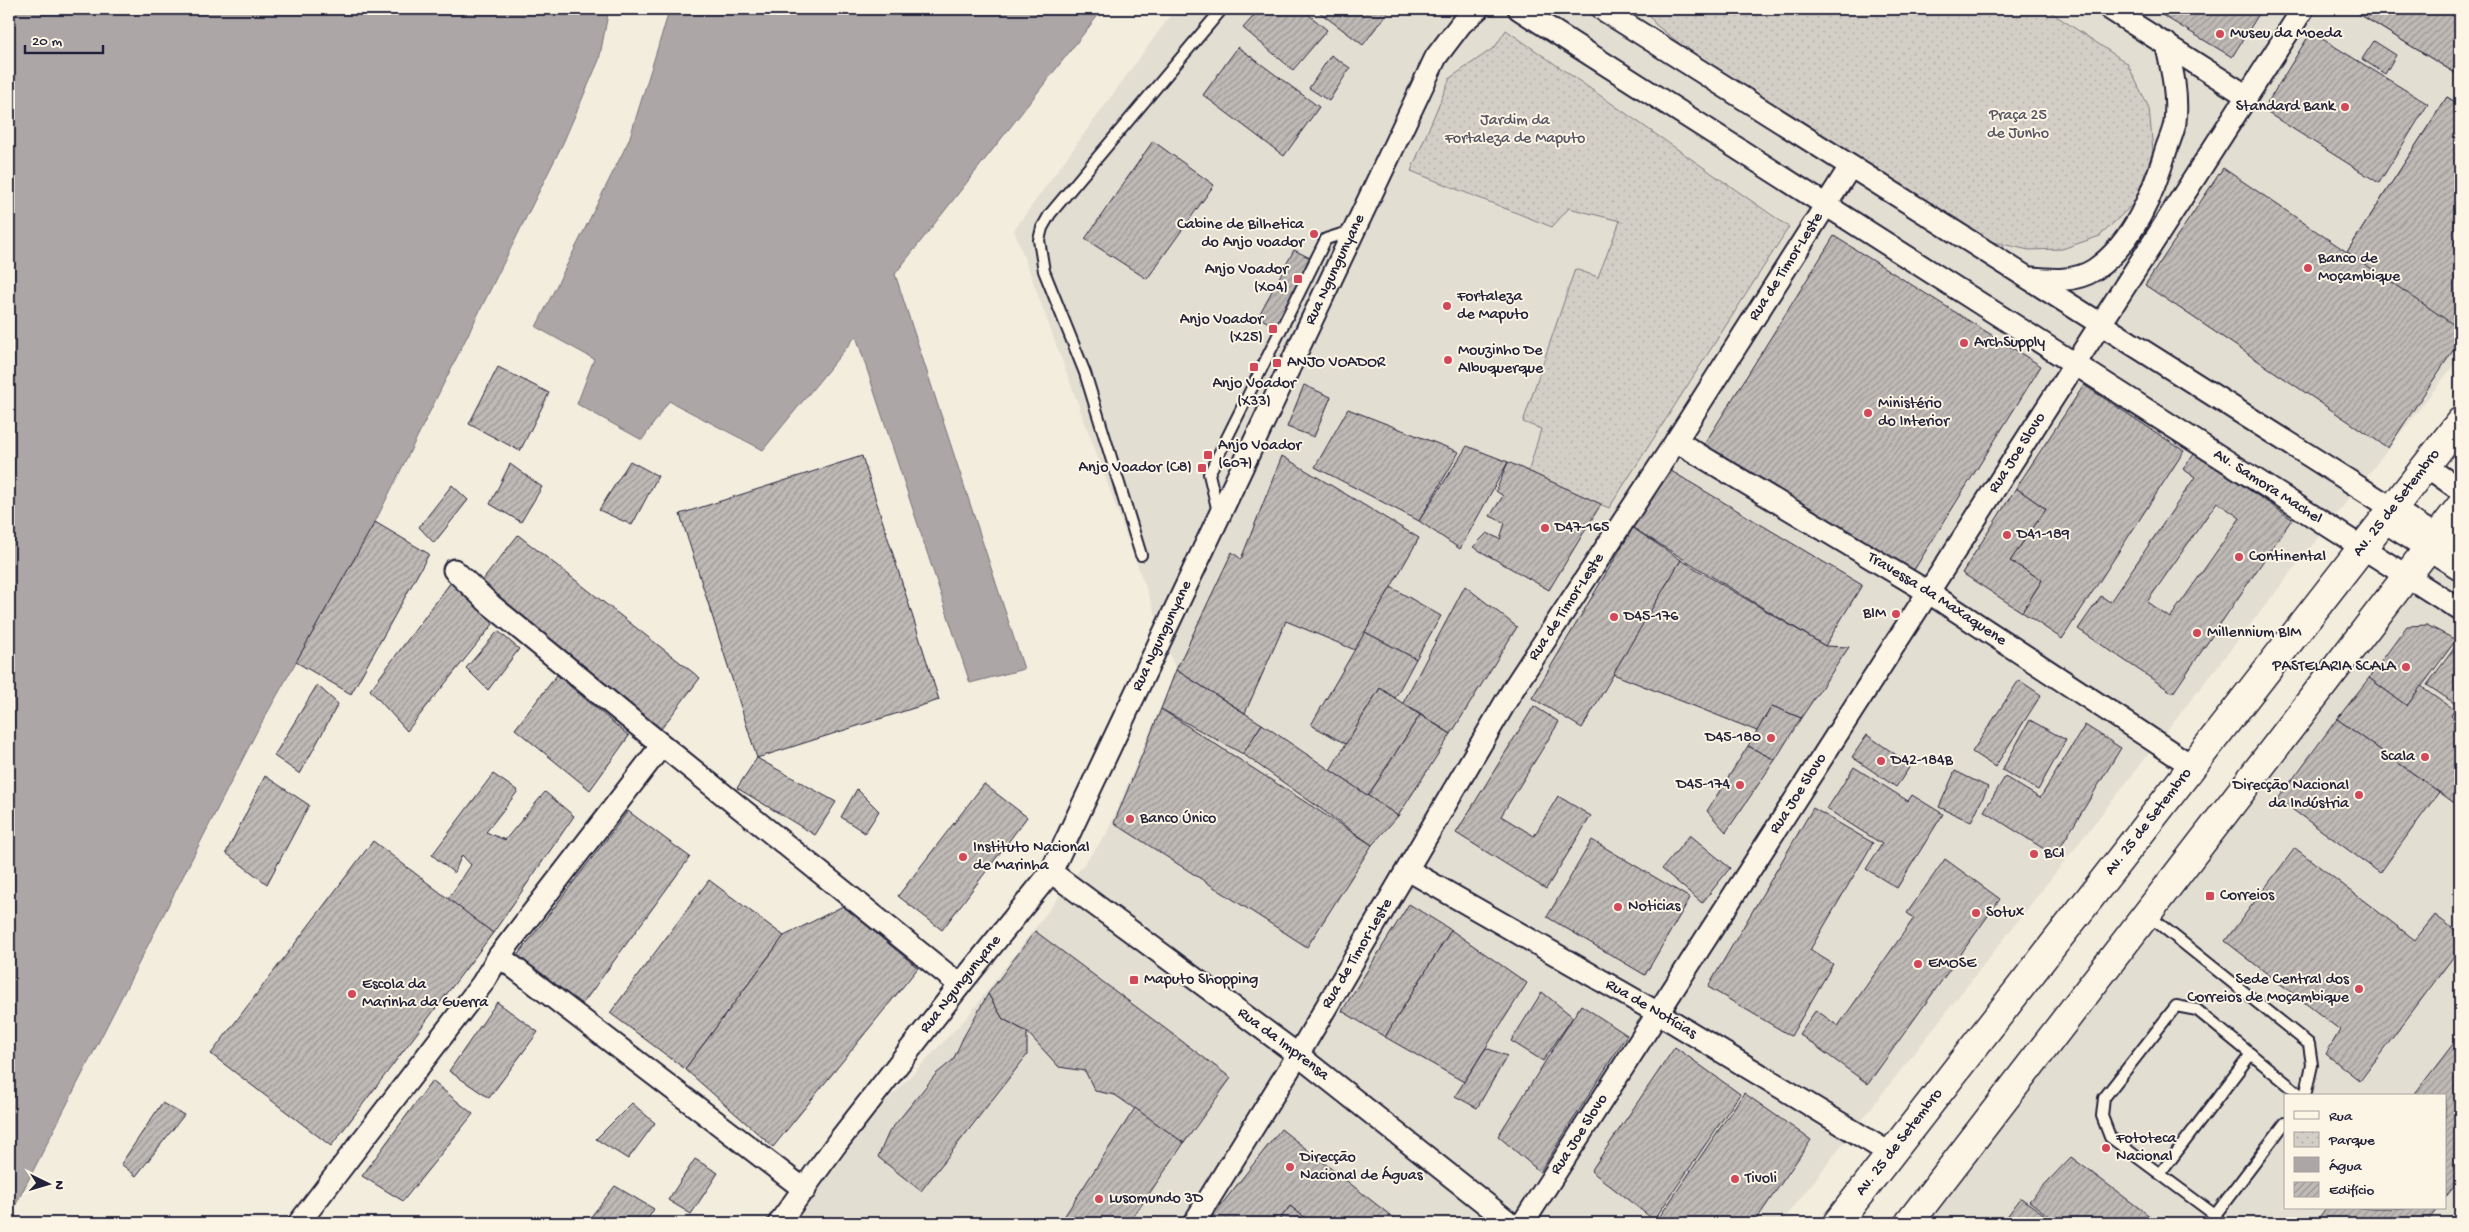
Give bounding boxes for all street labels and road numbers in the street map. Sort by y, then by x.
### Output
street label: Rua de Timor-Leste [1745,209,1828,325]
street label: Rua Ngungunyane [1301,211,1370,328]
street label: Rua Joe Slovo [1985,409,2050,497]
street label: Av. Samora Machel [2209,445,2325,529]
street label: Av. 25 de Setembro [2349,446,2445,561]
street label: Travessa da Maxaquene [1863,548,2010,651]
street label: Rua de Timor-Leste [1525,549,1609,665]
street label: Rua Ngungunyane [1128,577,1197,695]
street label: Rua Joe Slovo [1766,750,1832,838]
street label: Av. 25 de Setembro [2101,764,2197,880]
street label: Rua de Timor-Leste [1318,895,1398,1012]
street label: Rua Ngungunyane [916,931,1006,1037]
street label: Rua de Notícias [1602,975,1701,1044]
street label: Rua da Imprensa [1233,1004,1333,1086]
street label: Av. 25 de Setembro [1852,1085,1947,1200]
street label: Rua Joe Slovo [1547,1091,1613,1179]

